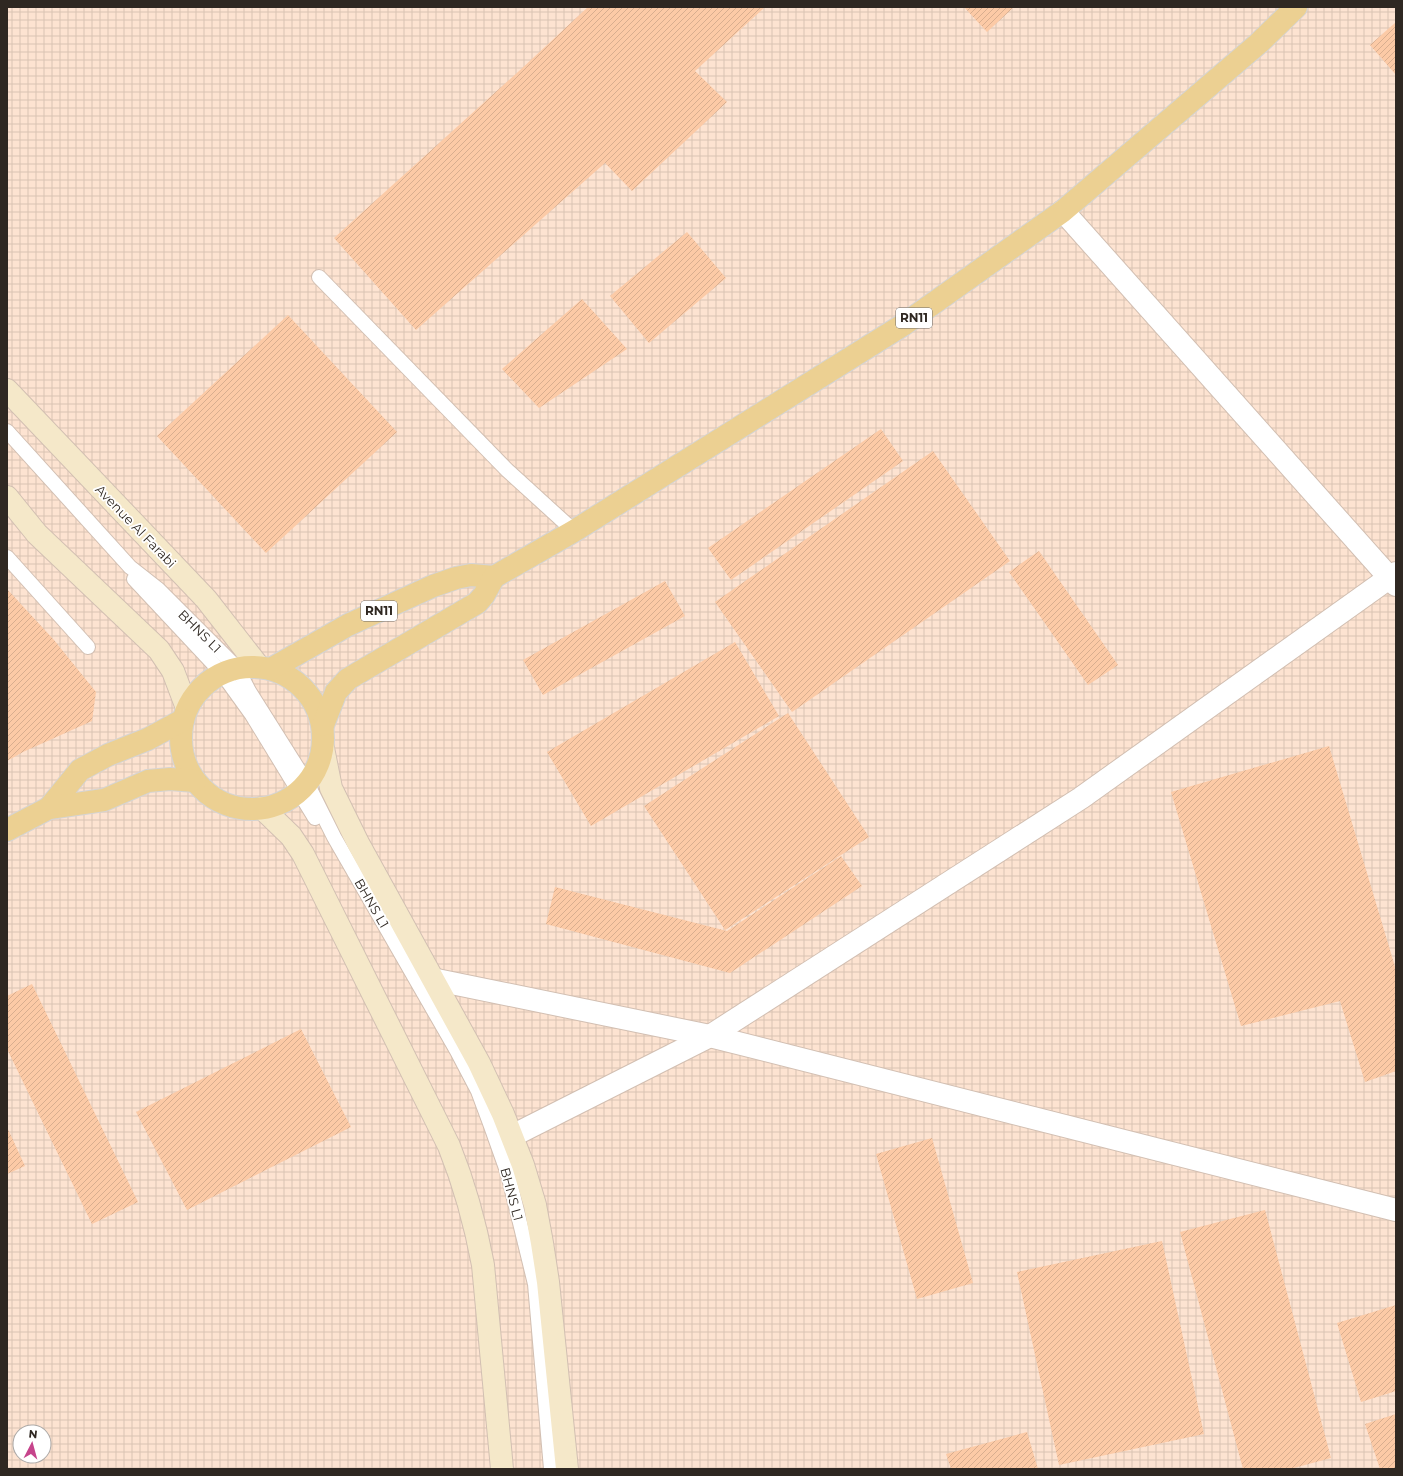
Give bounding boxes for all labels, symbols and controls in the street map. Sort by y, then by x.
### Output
road number: RN11 [896,308,932,328]
street label: Avenue Al Farabi [92,481,180,571]
road number: RN11 [361,601,397,621]
street label: BHNS L1 [175,606,225,656]
street label: BHNS L1 [352,876,392,930]
street label: BHNS L1 [497,1166,527,1222]
north arrow [12,1424,52,1464]
text: N [28,1427,38,1441]

